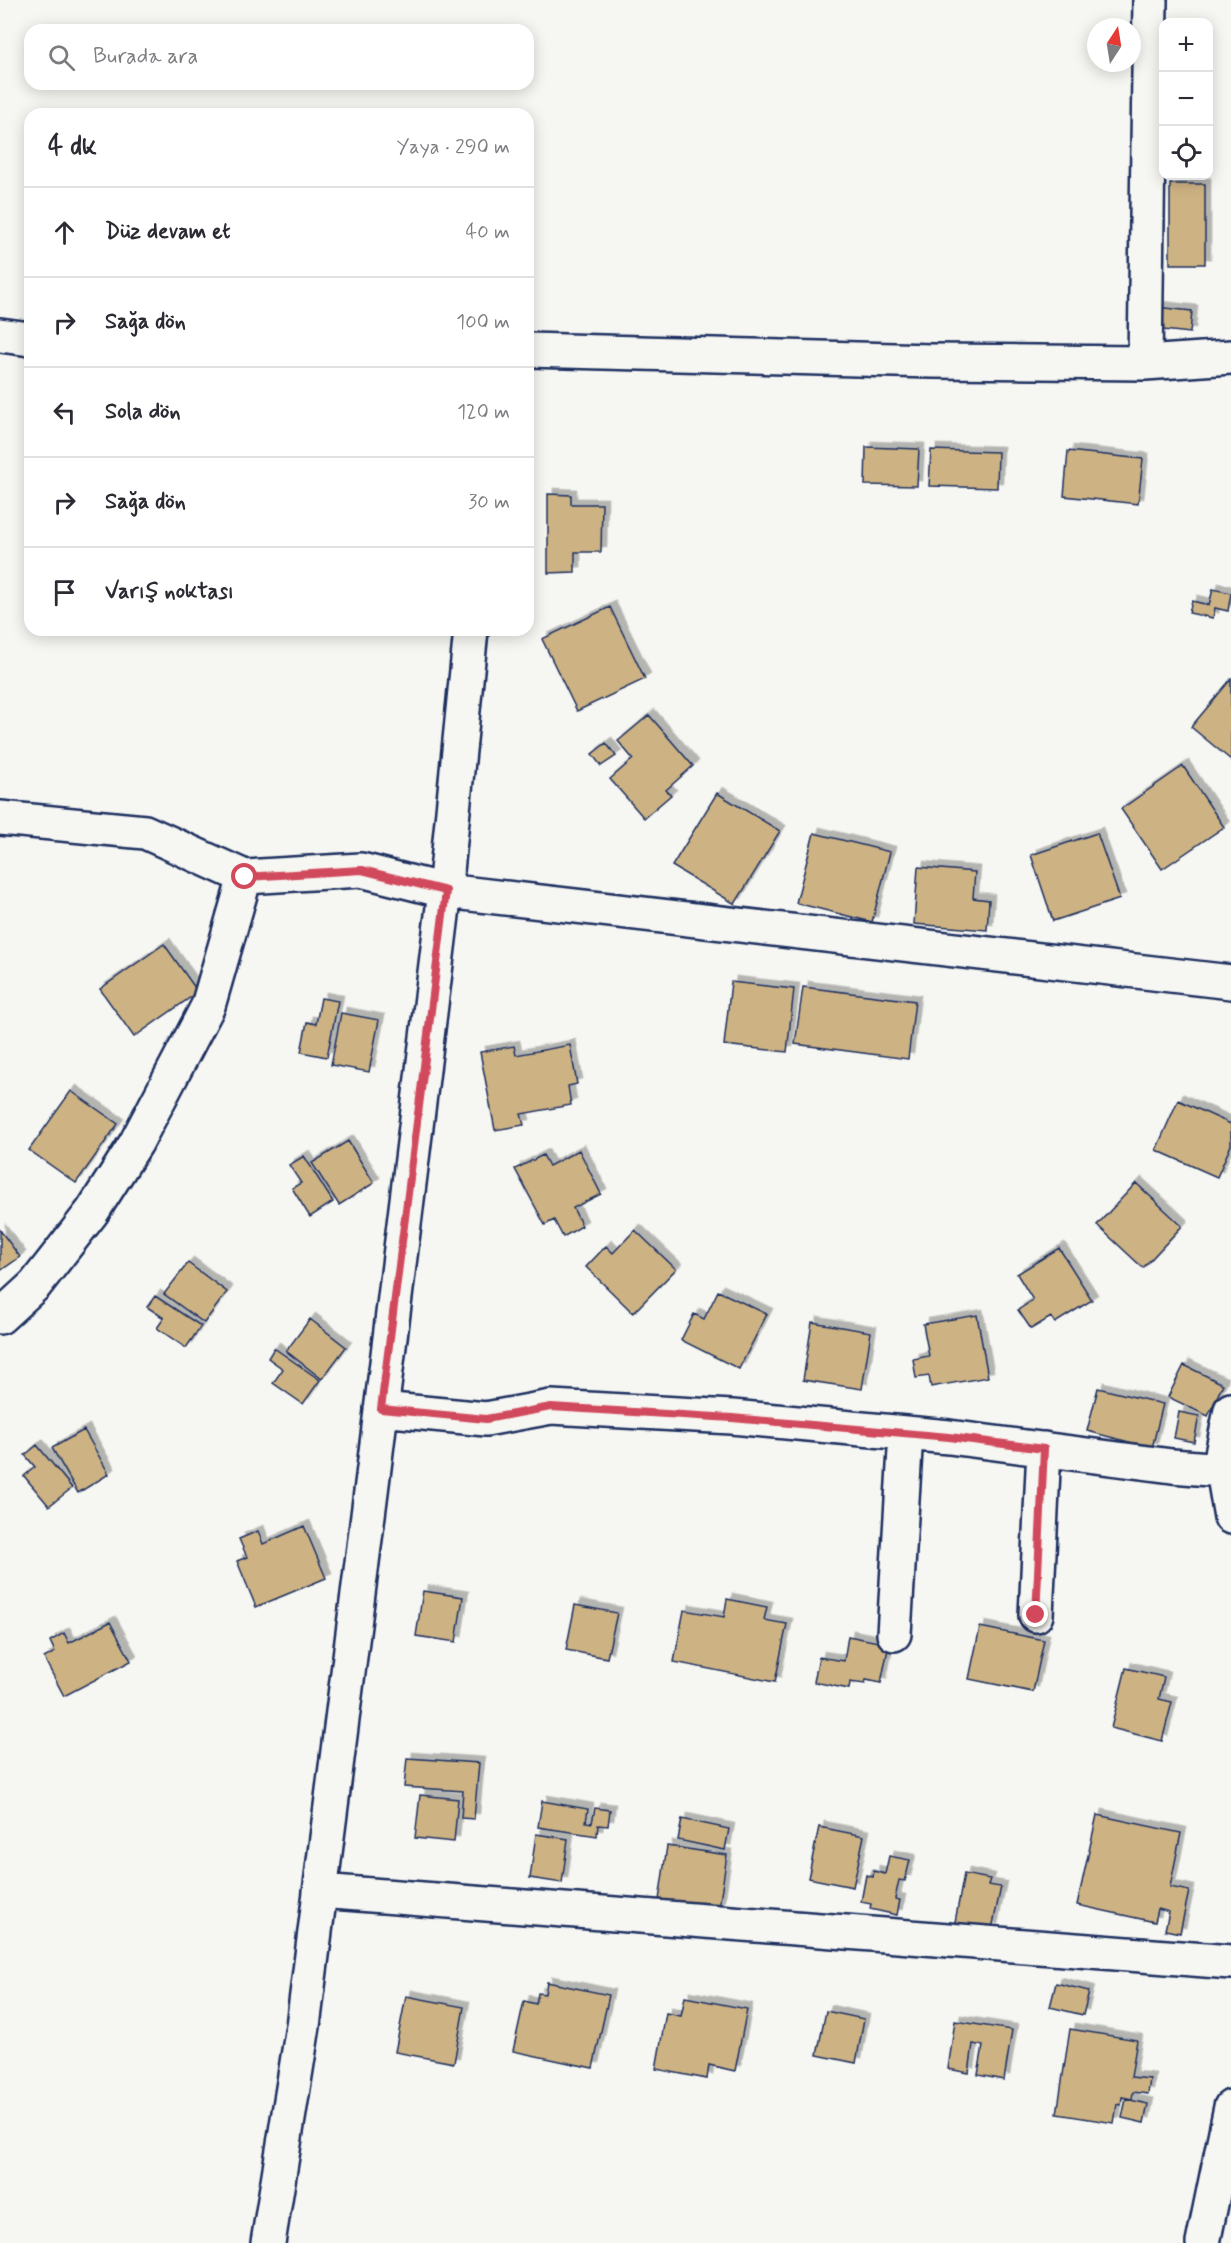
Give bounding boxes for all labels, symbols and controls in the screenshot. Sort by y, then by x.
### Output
north arrow [1087,18,1141,72]
map controls [1159,18,1213,180]
button: + [1159,18,1213,72]
search box [24,24,534,90]
icon: search [45,41,78,74]
text: Burada ara [93,43,198,71]
button: − [1159,72,1213,126]
button: locate [1159,126,1213,180]
text: 4 dk [48,130,97,164]
text: Yaya · 290 m [396,134,510,161]
icon: ahead [48,216,81,249]
text: Düz devam et [105,218,230,246]
text: 40 m [466,219,510,246]
icon: right [48,306,81,339]
text: Sağa dön [105,308,186,336]
text: 100 m [456,309,510,336]
icon: left [48,396,81,429]
text: Sola dön [105,398,181,426]
text: 120 m [457,399,510,426]
icon: right [48,486,81,519]
text: Sağa dön [105,488,186,516]
text: 30 m [468,489,510,516]
icon: arrive [48,576,81,609]
text: Varış noktası [105,578,234,606]
route start [231,863,257,889]
route end [1022,1601,1048,1627]

